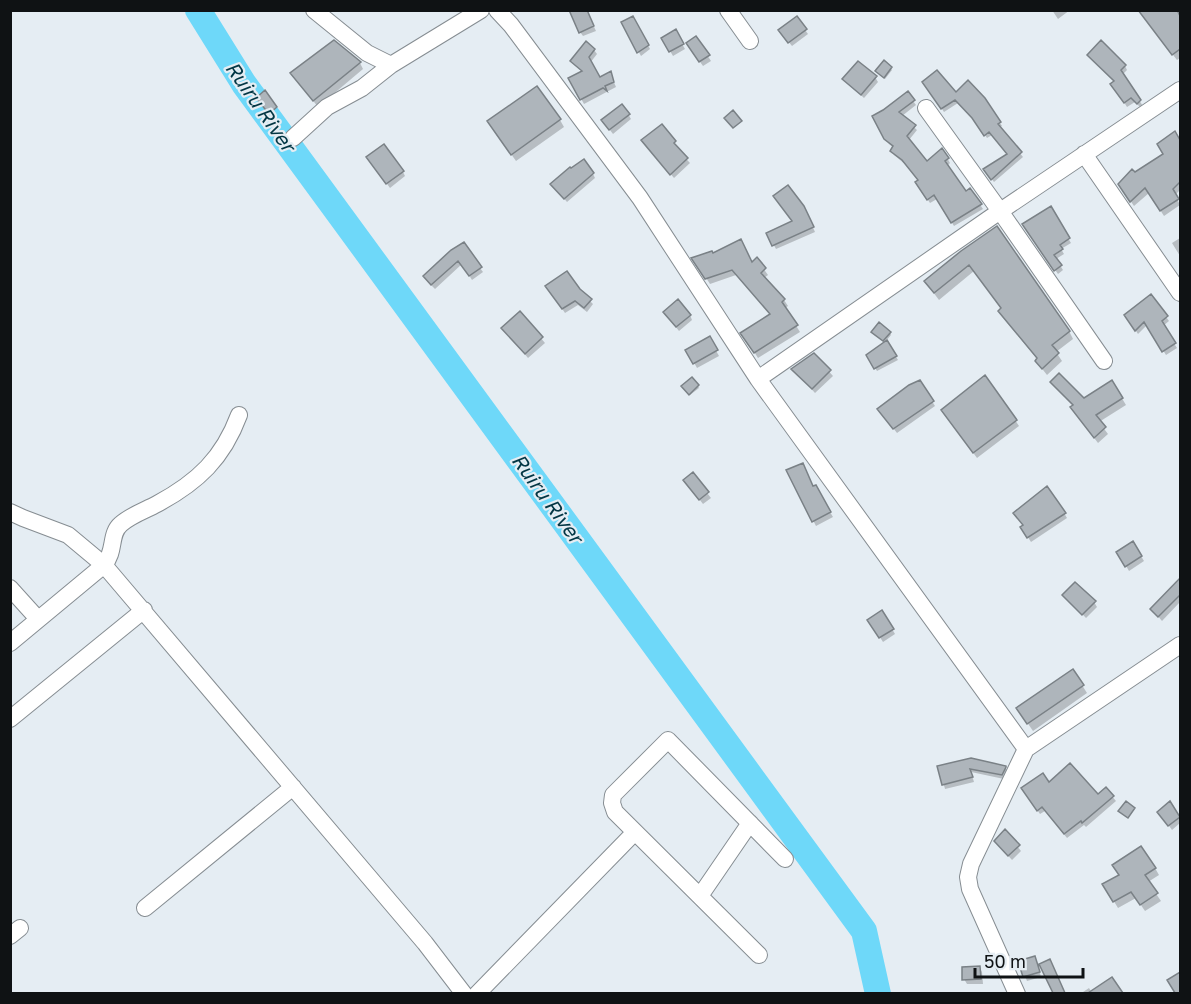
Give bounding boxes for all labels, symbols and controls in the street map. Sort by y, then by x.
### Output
water label: Ruiru River [221,56,303,158]
water label: Ruiru River [508,449,590,550]
scale bar [975,941,1083,979]
text: 50 m [984,950,1026,972]

